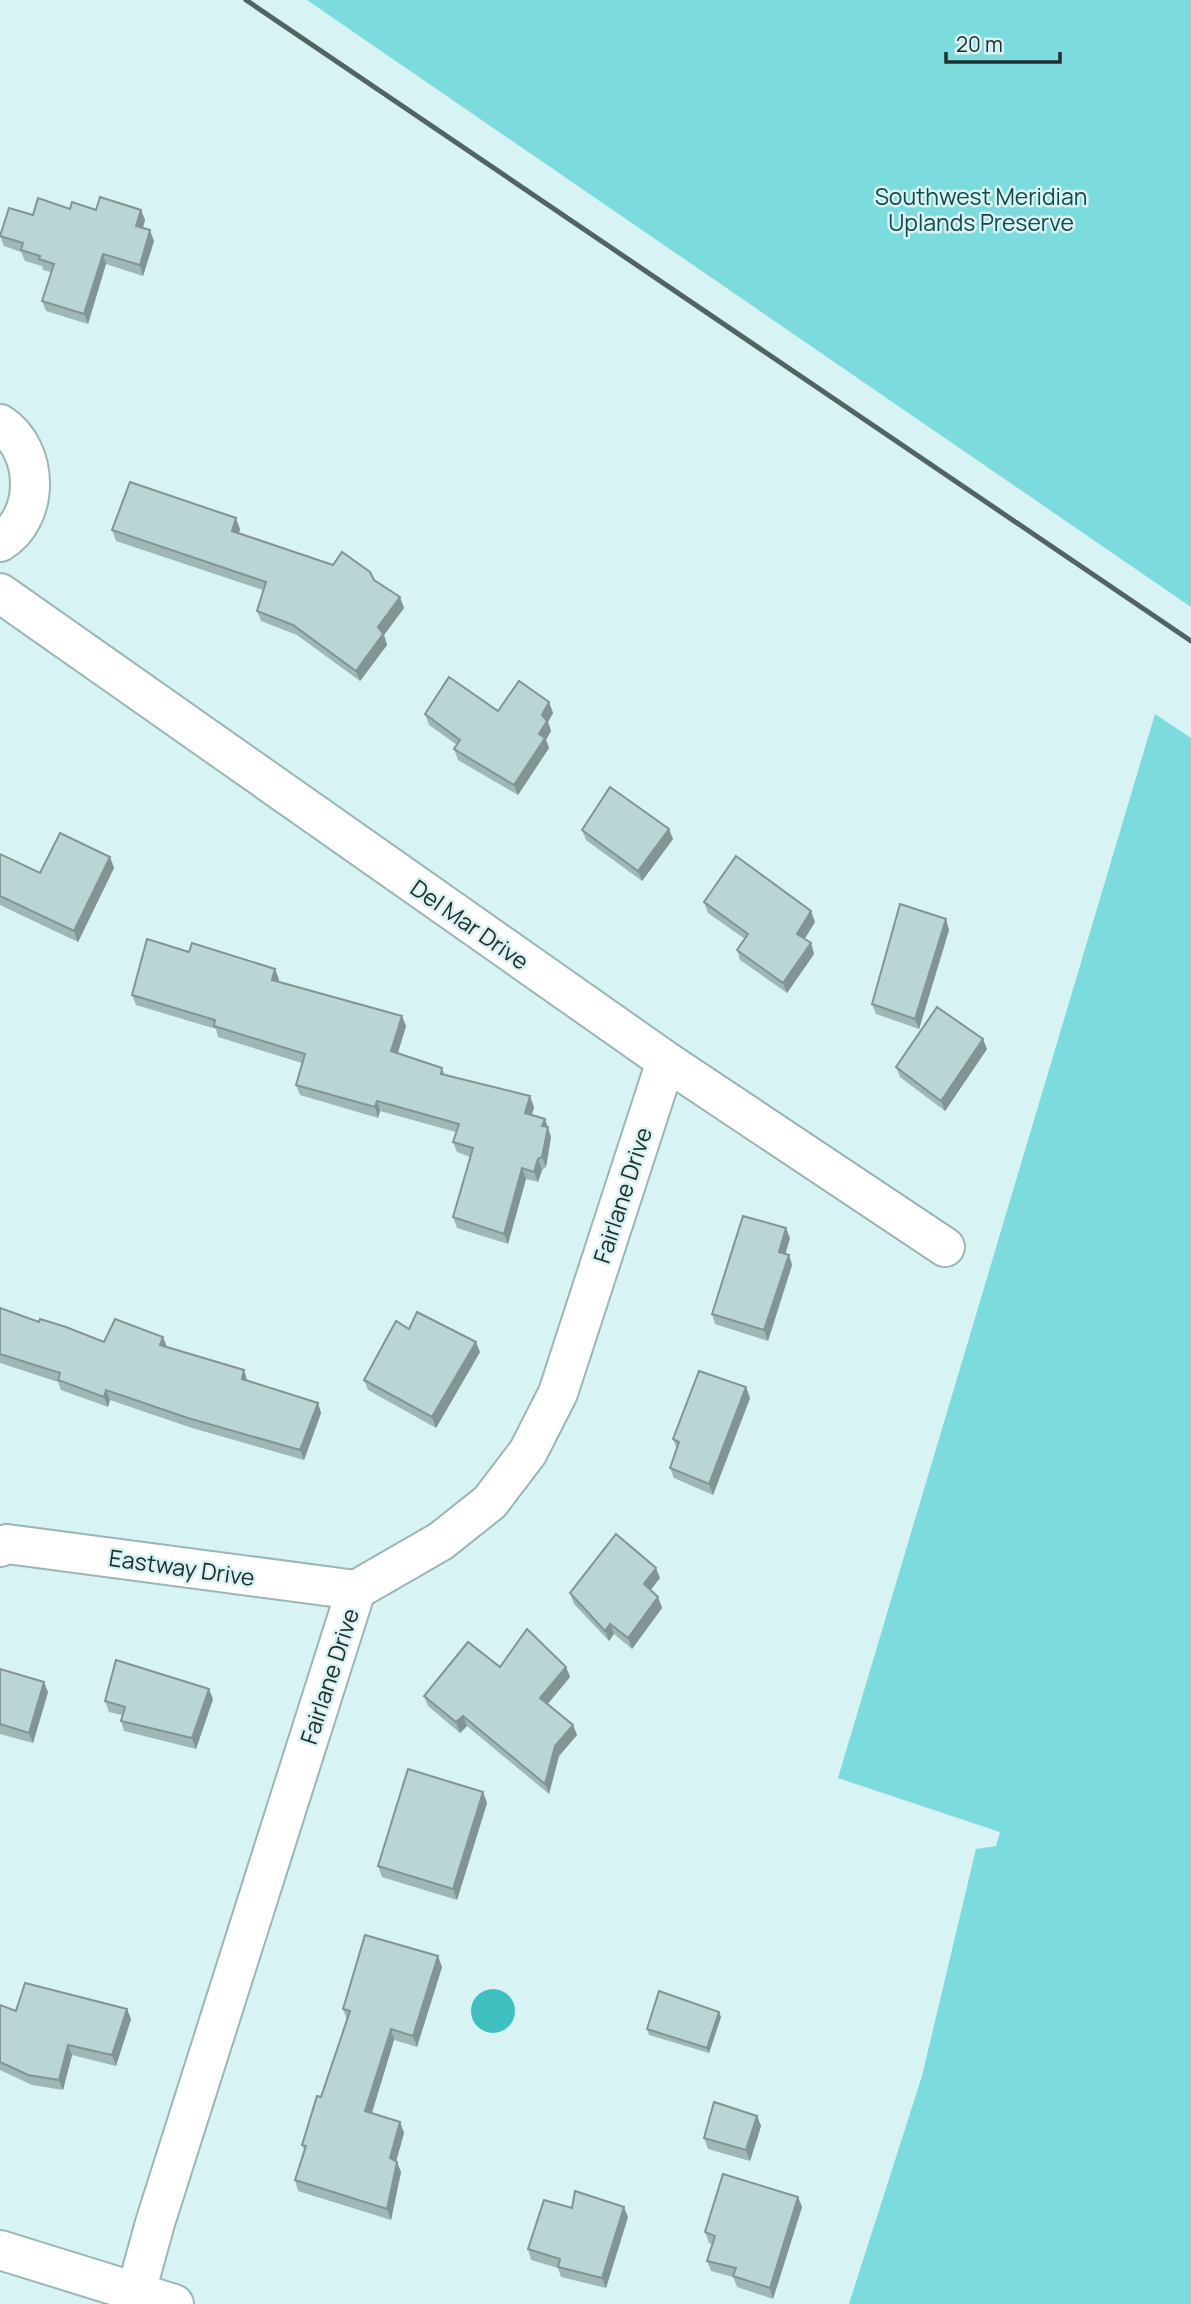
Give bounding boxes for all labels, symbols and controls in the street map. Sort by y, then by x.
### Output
scale bar [946,21,1060,65]
text: 20 m [956,30,1003,58]
park label: Southwest Meridian Uplands Preserve [875,180,1087,238]
street label: Del Mar Drive [404,871,536,977]
street label: Fairlane Drive [585,1123,659,1267]
street label: Eastway Drive [107,1541,257,1593]
street label: Fairlane Drive [292,1604,366,1748]

